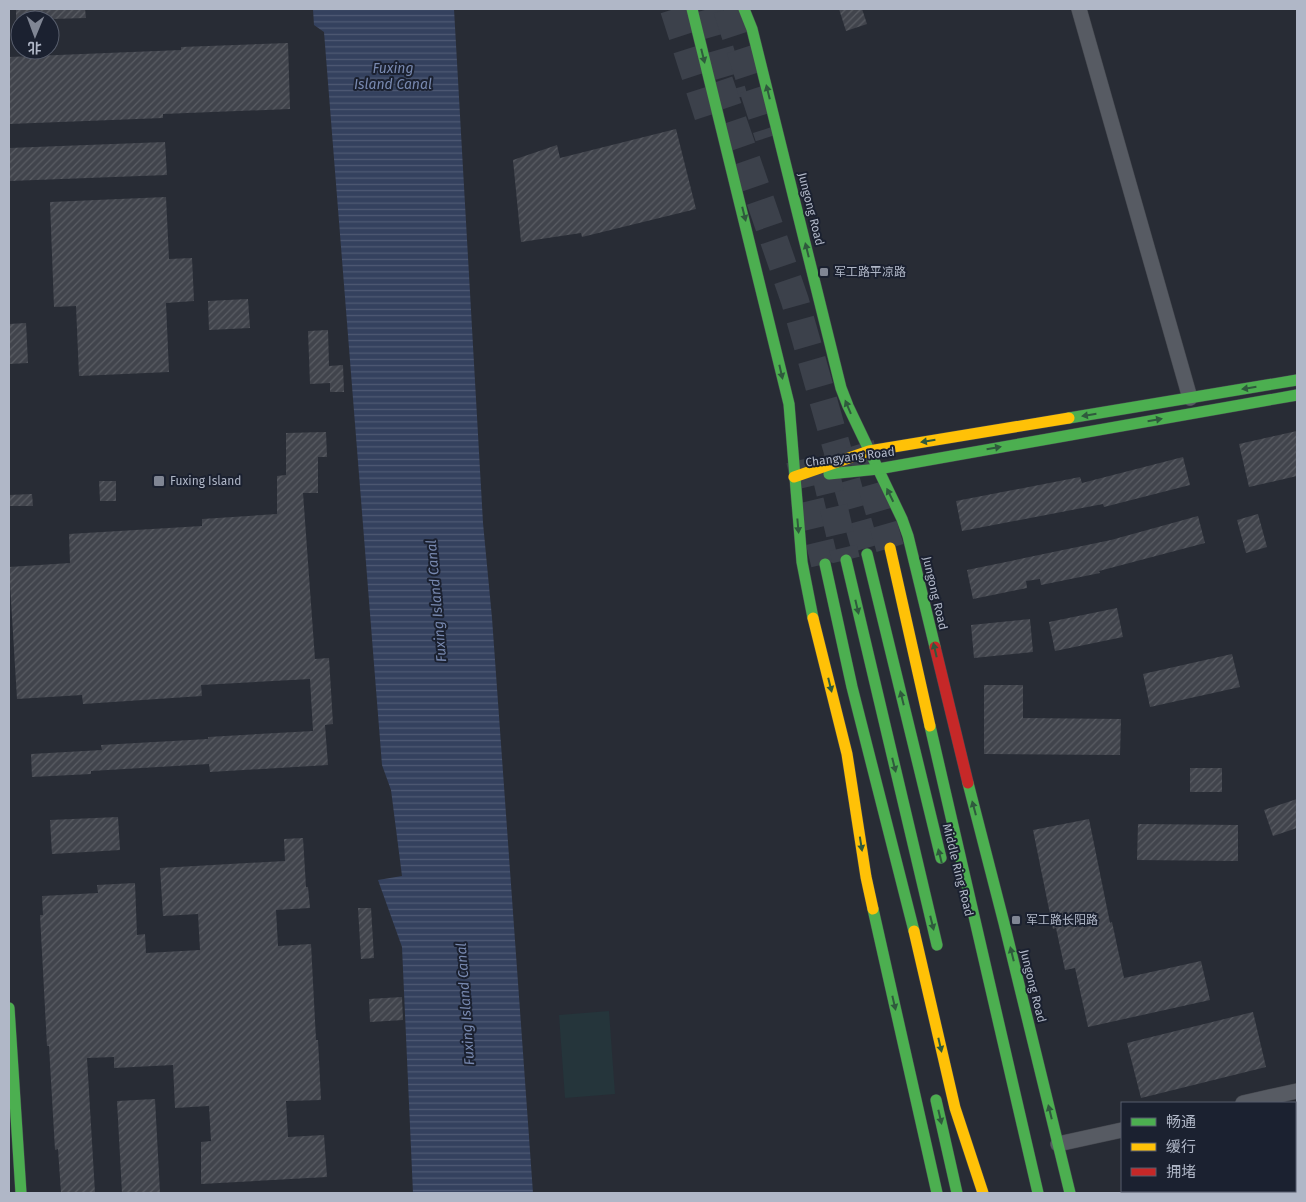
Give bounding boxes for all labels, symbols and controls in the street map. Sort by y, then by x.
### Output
north arrow [10,10,60,60]
text: 北 [28,39,42,56]
one-way arrow [699,49,707,64]
water label: Fuxing Island Canal [354,60,432,93]
one-way arrow [763,85,771,100]
street label: Jungong Road [795,171,827,247]
one-way arrow [740,206,748,221]
one-way arrow [803,243,811,258]
place label: 军工路平凉路 [834,265,906,279]
marker: 军工路平凉路 [818,266,830,278]
one-way arrow [777,364,785,379]
one-way arrow [1241,385,1257,393]
one-way arrow [844,400,852,414]
one-way arrow [1080,411,1096,419]
one-way arrow [1147,415,1163,423]
one-way arrow [920,438,936,446]
one-way arrow [987,443,1003,451]
street label: Changyang Road [805,445,895,469]
marker: Fuxing Island [152,474,166,488]
place label: Fuxing Island [170,474,241,488]
one-way arrow [886,487,894,502]
one-way arrow [794,518,802,534]
water label: Fuxing Island Canal [423,539,450,663]
street label: Jungong Road [920,555,950,631]
one-way arrow [853,600,861,615]
one-way arrow [931,643,939,658]
one-way arrow [826,677,834,692]
one-way arrow [898,691,906,706]
one-way arrow [890,758,898,773]
one-way arrow [970,800,978,816]
street label: Middle Ring Road [940,822,976,918]
one-way arrow [857,837,865,853]
one-way arrow [936,849,944,864]
place label: 军工路长阳路 [1026,913,1098,927]
marker: 军工路长阳路 [1010,914,1022,926]
one-way arrow [928,916,936,931]
water label: Fuxing Island Canal [453,942,478,1066]
one-way arrow [1007,947,1015,962]
street label: Jungong Road [1017,948,1049,1024]
one-way arrow [890,996,898,1011]
one-way arrow [937,1038,945,1054]
legend [1121,1102,1296,1192]
one-way arrow [1046,1104,1054,1119]
one-way arrow [936,1109,944,1125]
text: 畅通 [1166,1113,1196,1131]
text: 缓行 [1166,1138,1196,1156]
text: 拥堵 [1166,1163,1196,1181]

